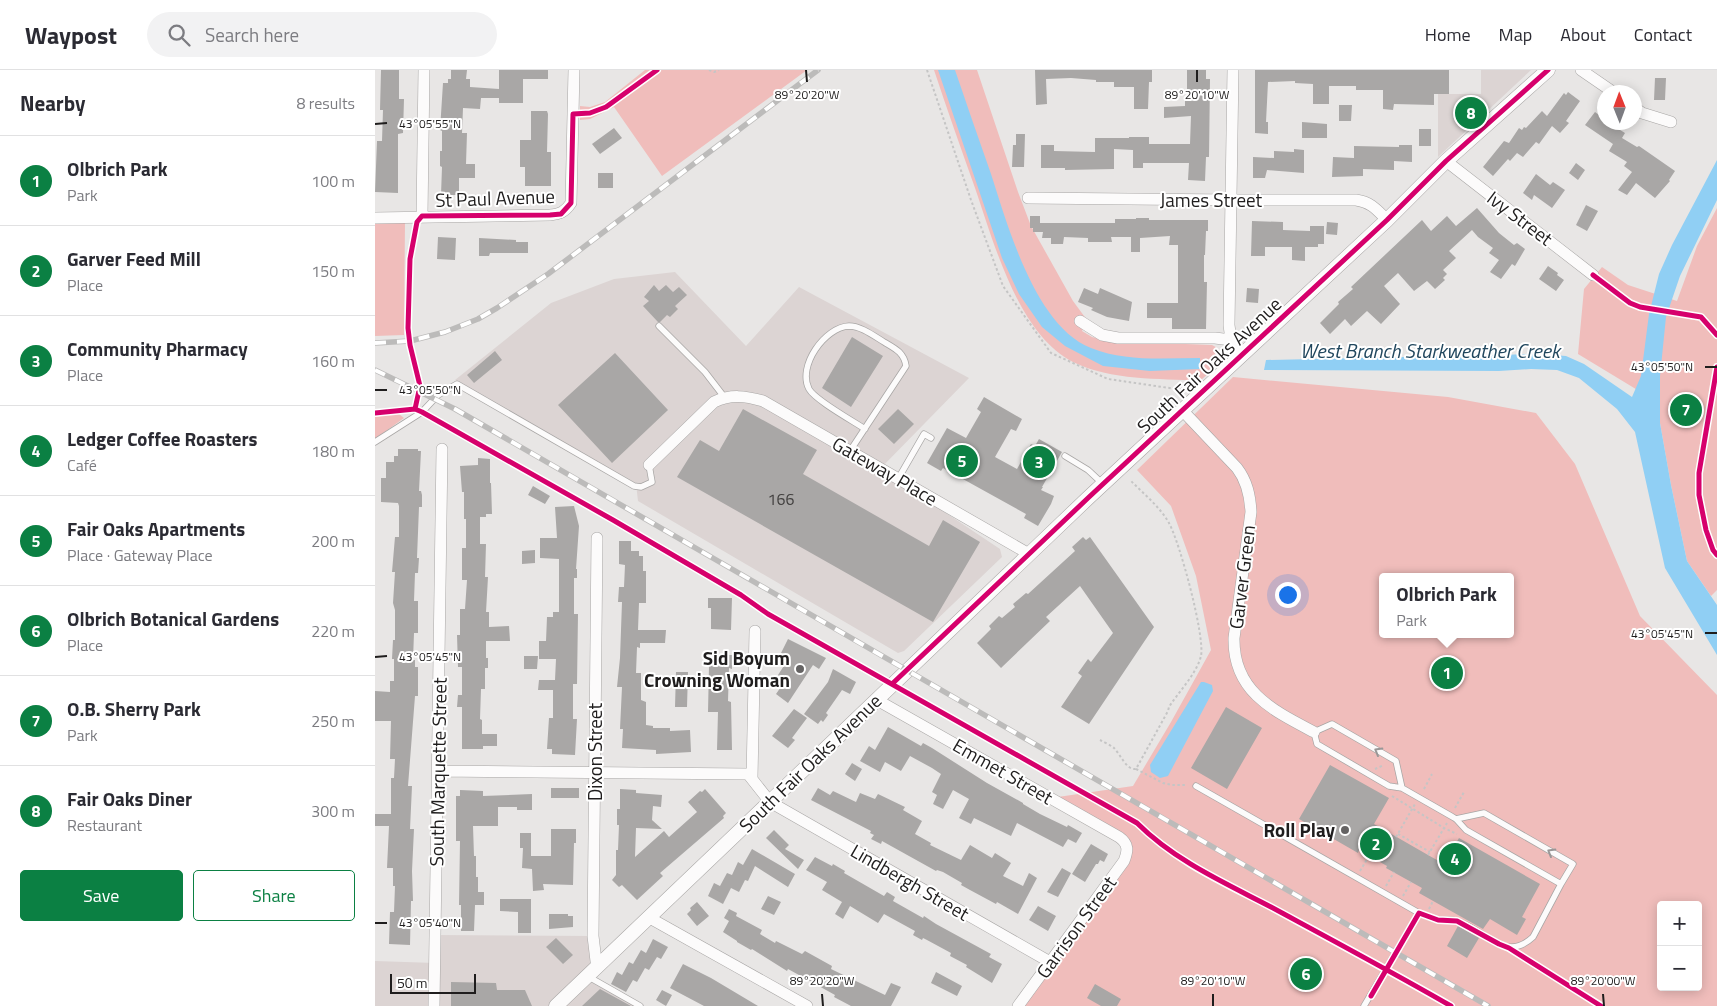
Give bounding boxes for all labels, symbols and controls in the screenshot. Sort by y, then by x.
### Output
search box [147,12,497,57]
text: Waypost [25,17,117,53]
text: Search here [205,20,299,49]
icon: search [165,21,193,49]
text: Home [1425,21,1471,48]
text: Map [1499,21,1532,48]
text: About [1560,21,1606,48]
text: Contact [1634,21,1692,48]
text: 89°20'20"W [775,85,840,104]
text: 89°20'10"W [1165,85,1230,104]
north arrow [1597,85,1642,130]
text: Nearby [20,87,85,119]
text: 8 results [296,91,355,115]
pin: 8 [1455,94,1487,132]
text: 43°05'55"N [399,114,461,133]
text: Olbrich Park [67,154,168,183]
text: 1 [32,169,40,193]
text: 100 m [311,169,355,193]
street label: St Paul Avenue [435,181,555,214]
text: Park [67,183,98,207]
street label: Ivy Street [1481,183,1560,252]
street label: James Street [1160,185,1263,214]
text: Garver Feed Mill [67,244,201,273]
text: 2 [32,259,40,283]
text: 150 m [311,259,355,283]
text: Place [67,273,103,297]
street label: South Fair Oaks Avenue [1130,290,1288,440]
text: Community Pharmacy [67,334,248,363]
water label: West Branch Starkweather Creek [1300,335,1562,366]
text: 3 [32,349,40,373]
text: 160 m [311,349,355,373]
text: 43°05'50"N [1631,357,1693,376]
text: Place [67,363,103,387]
text: 43°05'50"N [399,380,461,399]
pin: 7 [1670,391,1702,429]
text: Ledger Coffee Roasters [67,424,258,453]
street label: Gateway Place [827,429,943,512]
text: 4 [32,439,40,463]
text: 180 m [311,439,355,463]
pin: 5 [946,442,978,480]
pin: 3 [1023,443,1055,481]
text: Café [67,453,97,477]
house number: 166 [768,487,794,511]
text: Fair Oaks Apartments [67,514,245,543]
street label: Garver Green [1221,523,1262,631]
text: 5 [32,529,40,553]
text: 200 m [311,529,355,553]
text: Place · Gateway Place [67,543,213,567]
popup [1379,573,1514,638]
text: Olbrich Park [1396,579,1497,608]
your location [1275,582,1301,608]
text: Olbrich Botanical Gardens [67,604,279,633]
text: Park [1396,608,1427,632]
text: 6 [32,619,40,643]
text: 220 m [311,619,355,643]
text: 43°05'45"N [1631,624,1693,643]
text: Place [67,633,103,657]
place label: Sid Boyum Crowning Woman [644,643,790,694]
text: 43°05'45"N [399,647,461,666]
pin: 1 [1431,654,1463,692]
marker: Sid Boyum Crowning Woman [794,663,806,675]
street label: South Marquette Street [421,677,454,867]
street label: South Fair Oaks Avenue [732,687,888,839]
text: O.B. Sherry Park [67,694,201,723]
street label: Dixon Street [580,703,609,801]
text: 7 [32,709,40,733]
text: 250 m [311,709,355,733]
text: Park [67,723,98,747]
street label: Emmet Street [948,730,1059,811]
one-way arrow [1374,747,1383,757]
text: Fair Oaks Diner [67,784,192,813]
text: 8 [32,799,40,823]
text: 300 m [311,799,355,823]
text: Restaurant [67,813,142,837]
place label: Roll Play [1263,815,1335,844]
marker: Roll Play [1339,824,1351,836]
pin: 2 [1360,825,1392,863]
street label: Lindbergh Street [846,836,975,927]
pin: 4 [1439,840,1471,878]
one-way arrow [1548,848,1557,858]
street label: Garrison Street [1028,869,1123,984]
button: Save [20,870,183,921]
button: Share [193,870,355,921]
map controls [1657,901,1702,991]
button: + [1657,901,1702,946]
text: 43°05'40"N [399,913,461,932]
button: − [1657,946,1702,991]
pin: 6 [1290,955,1322,993]
scale bar [390,971,476,994]
text: 89°20'20"W [790,971,855,990]
text: 89°20'10"W [1181,971,1246,990]
text: 89°20'00"W [1571,971,1636,990]
text: 50 m [397,972,427,993]

